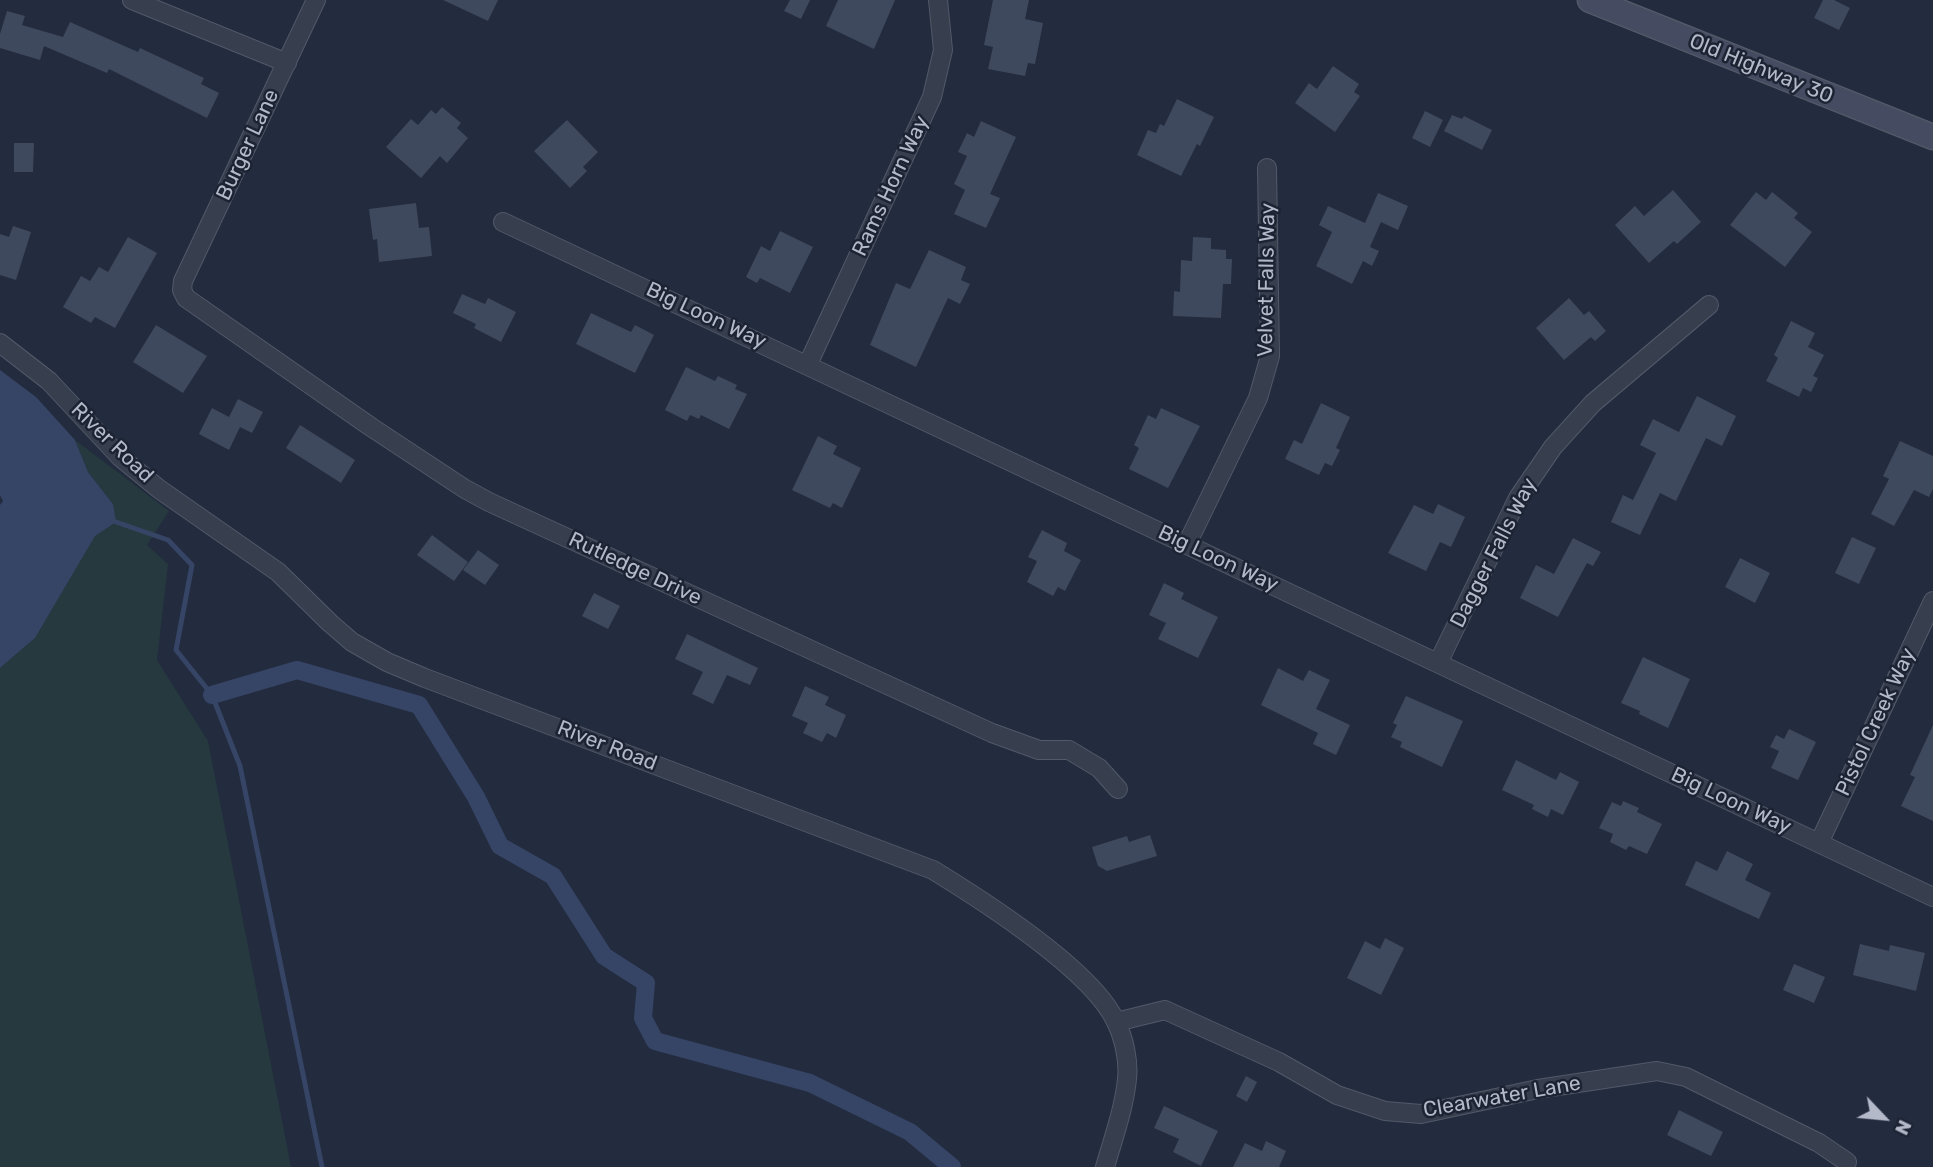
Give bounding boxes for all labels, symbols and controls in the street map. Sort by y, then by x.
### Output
street label: Old Highway 30 [1685,29,1837,109]
street label: Burger Lane [211,85,285,205]
street label: Rams Horn Way [847,112,935,260]
street label: Velvet Falls Way [1253,203,1281,357]
street label: Big Loon Way [642,277,770,355]
street label: River Road [66,398,158,488]
street label: Dagger Falls Way [1445,474,1543,632]
street label: Big Loon Way [1154,520,1282,598]
street label: Rutledge Drive [564,527,706,611]
street label: Pistol Creek Way [1831,644,1921,800]
street label: River Road [554,715,660,777]
street label: Big Loon Way [1667,762,1795,840]
street label: Clearwater Lane [1421,1071,1583,1123]
north arrow [1849,1083,1919,1153]
text: N [1890,1116,1917,1139]

